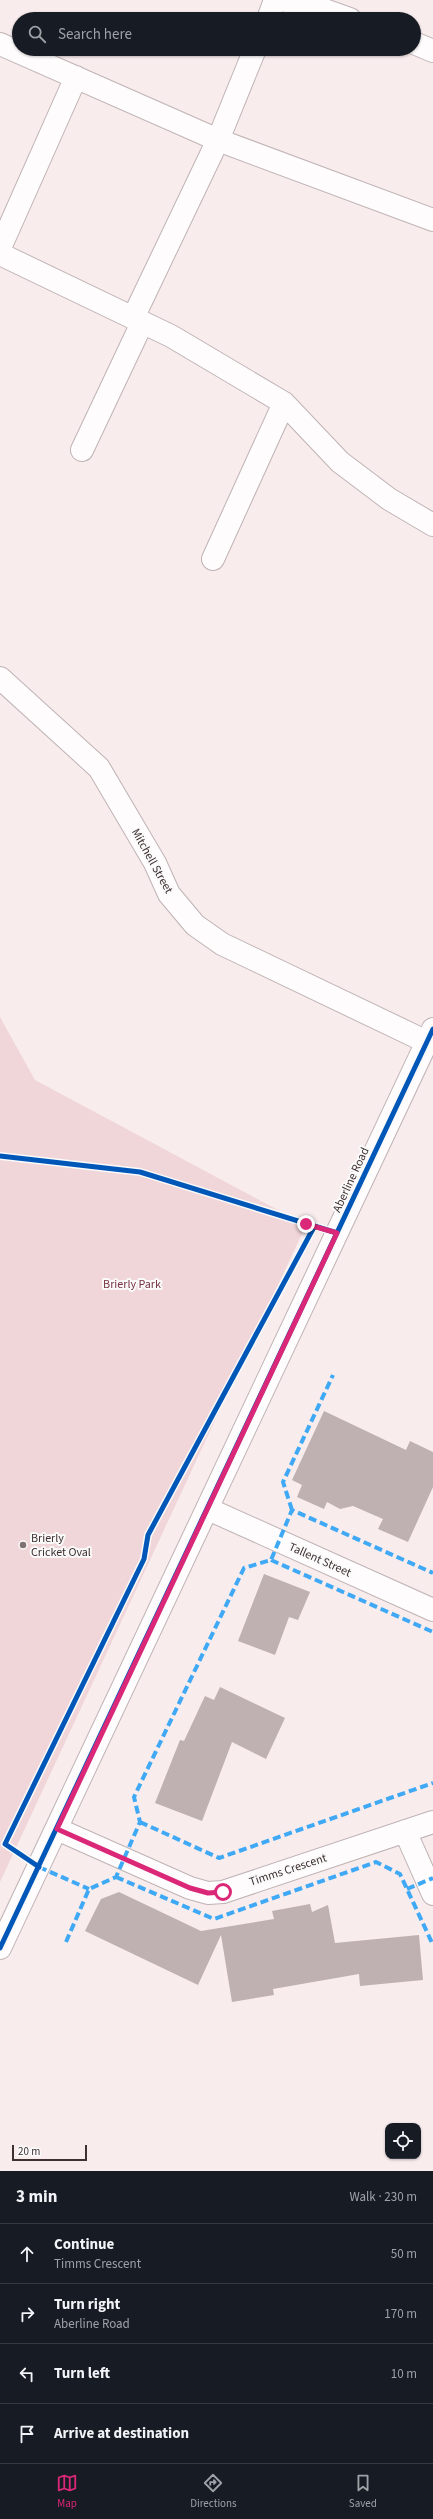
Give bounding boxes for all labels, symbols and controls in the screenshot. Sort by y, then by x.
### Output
search box [12,12,421,56]
icon: search [26,23,48,45]
text: Search here [58,24,132,45]
street label: Mitchell Street [127,825,177,897]
street label: Aberline Road [329,1145,373,1215]
route end [297,1215,315,1233]
park label: Brierly Park [103,1276,161,1293]
place label: Brierly Cricket Oval [31,1530,91,1561]
street label: Tallent Street [286,1539,354,1581]
marker: Brierly Cricket Oval [18,1540,28,1550]
street label: Timms Crescent [247,1849,329,1891]
route start [214,1883,232,1901]
map controls [385,2123,421,2159]
button: locate [385,2123,421,2159]
scale bar [12,2143,87,2162]
text: 20 m [18,2144,40,2159]
text: 3 min [16,2185,57,2209]
text: Walk · 230 m [349,2188,417,2206]
text: Continue [54,2234,114,2255]
icon: ahead [16,2243,38,2265]
text: 50 m [391,2245,417,2263]
text: Timms Crescent [54,2255,141,2273]
text: Turn right [54,2294,120,2315]
icon: right [16,2303,38,2325]
text: 170 m [384,2305,417,2323]
text: Aberline Road [54,2315,130,2333]
icon: left [16,2363,38,2385]
text: Turn left [54,2363,110,2384]
text: 10 m [391,2365,417,2383]
icon: arrive [16,2423,38,2445]
text: Arrive at destination [54,2423,189,2444]
tab: Map [56,2472,78,2511]
tab: Directions [190,2472,237,2511]
tab: Saved [349,2472,377,2511]

